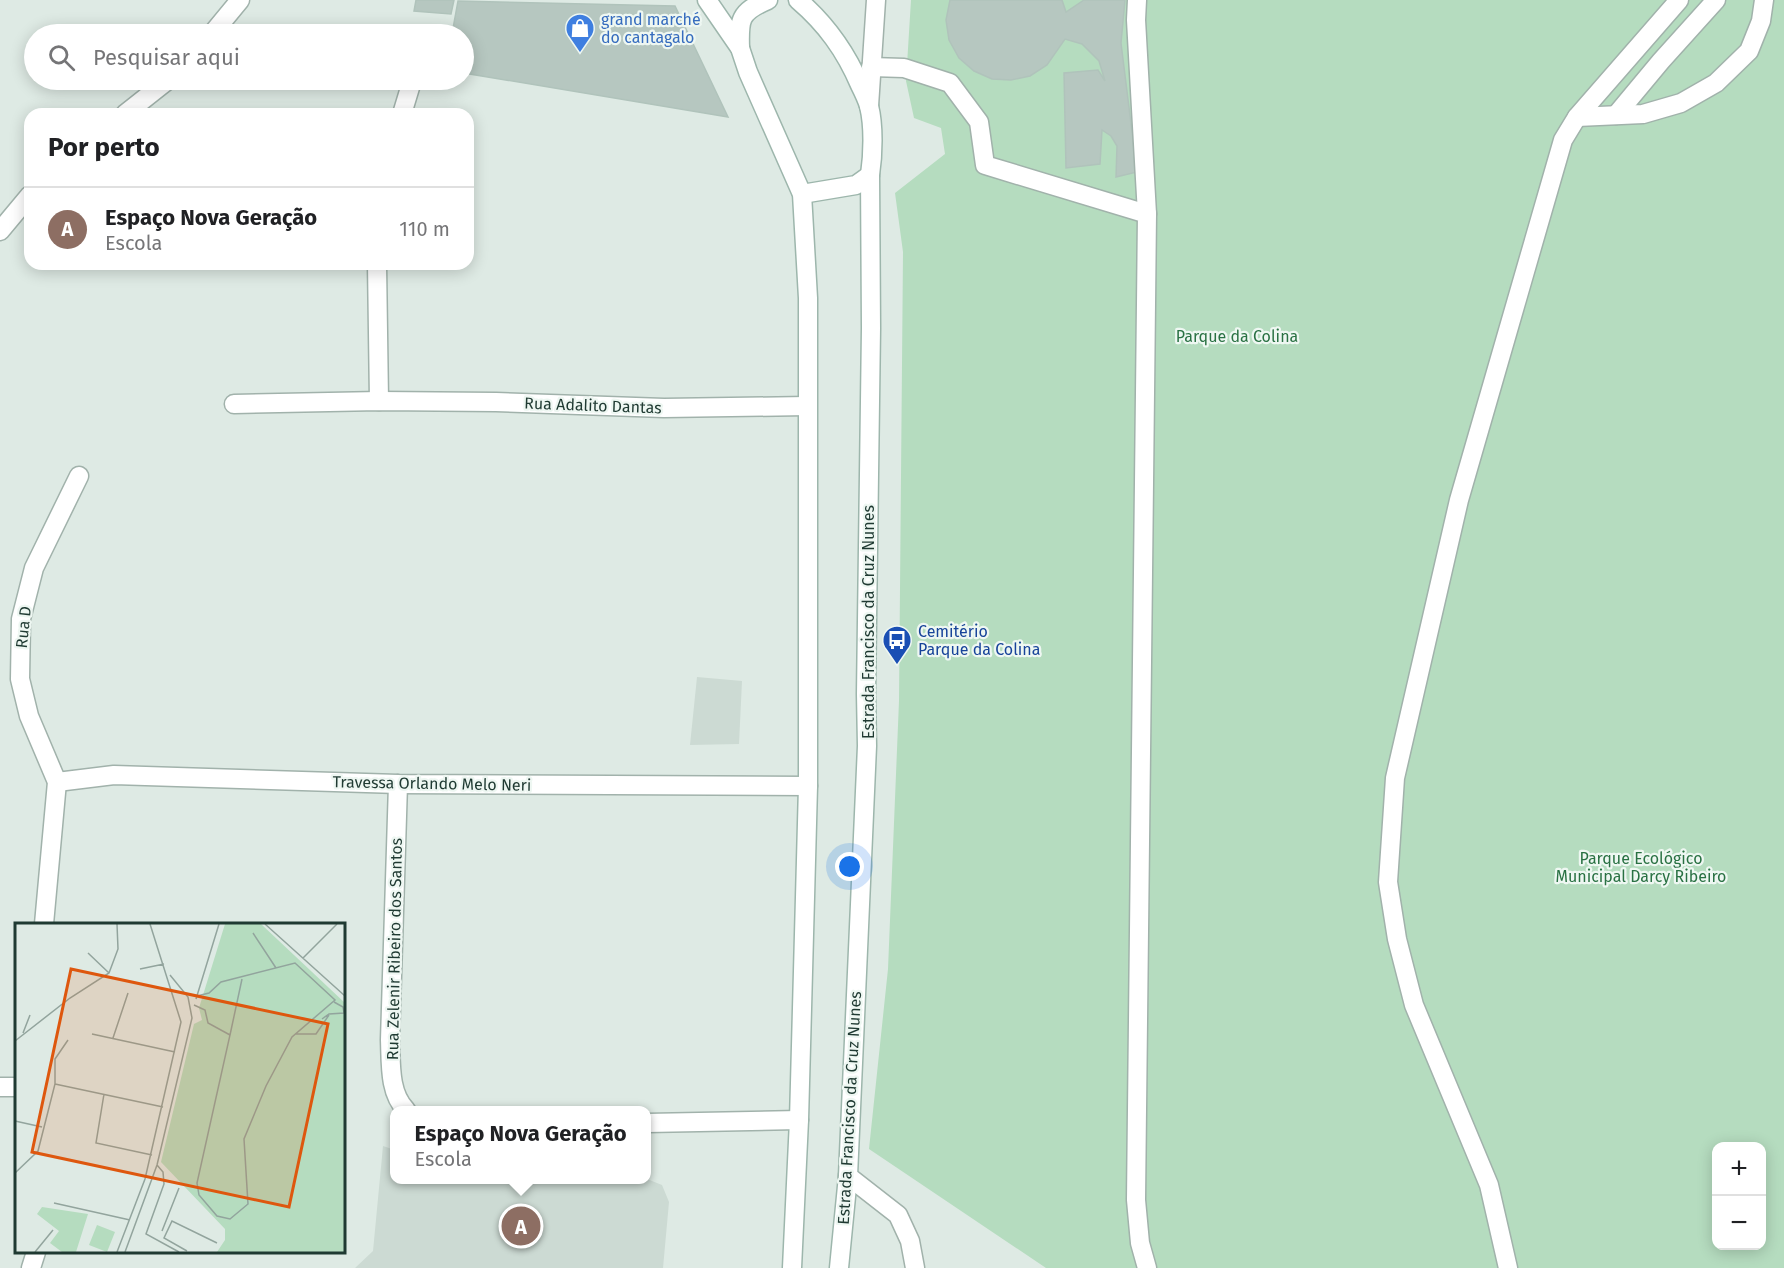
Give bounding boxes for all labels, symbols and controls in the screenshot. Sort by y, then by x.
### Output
place label: grand marché do cantagalo [601,10,701,47]
shop icon: grand marché do cantagalo [564,12,596,54]
search box [24,24,474,90]
icon: search [45,41,78,74]
text: Pesquisar aqui [93,44,240,71]
text: Por perto [48,132,160,163]
text: Espaço Nova Geração [105,204,317,231]
text: A [62,217,73,241]
text: 110 m [399,217,450,241]
text: Escola [105,231,162,255]
park label: Parque da Colina [1176,327,1298,346]
street label: Rua Adalito Dantas [524,394,662,417]
street label: Estrada Francisco da Cruz Nunes [859,505,878,739]
street label: Rua D [12,605,35,649]
place label: Cemitério Parque da Colina [918,622,1040,659]
bus stop icon: Cemitério Parque da Colina [881,624,913,666]
street label: Travessa Orlando Melo Neri [332,772,532,795]
street label: Rua Zelenir Ribeiro dos Santos [383,838,406,1060]
park label: Parque Ecológico Municipal Darcy Ribeiro [1556,849,1726,886]
your location [835,852,864,881]
inset map [15,923,345,1253]
street label: Estrada Francisco da Cruz Nunes [834,991,865,1225]
popup [390,1106,651,1184]
text: Espaço Nova Geração [414,1120,627,1147]
map controls [1712,1142,1766,1250]
button: + [1712,1142,1766,1196]
text: Escola [414,1147,472,1171]
button: − [1712,1196,1766,1250]
pin: A [502,1204,540,1248]

